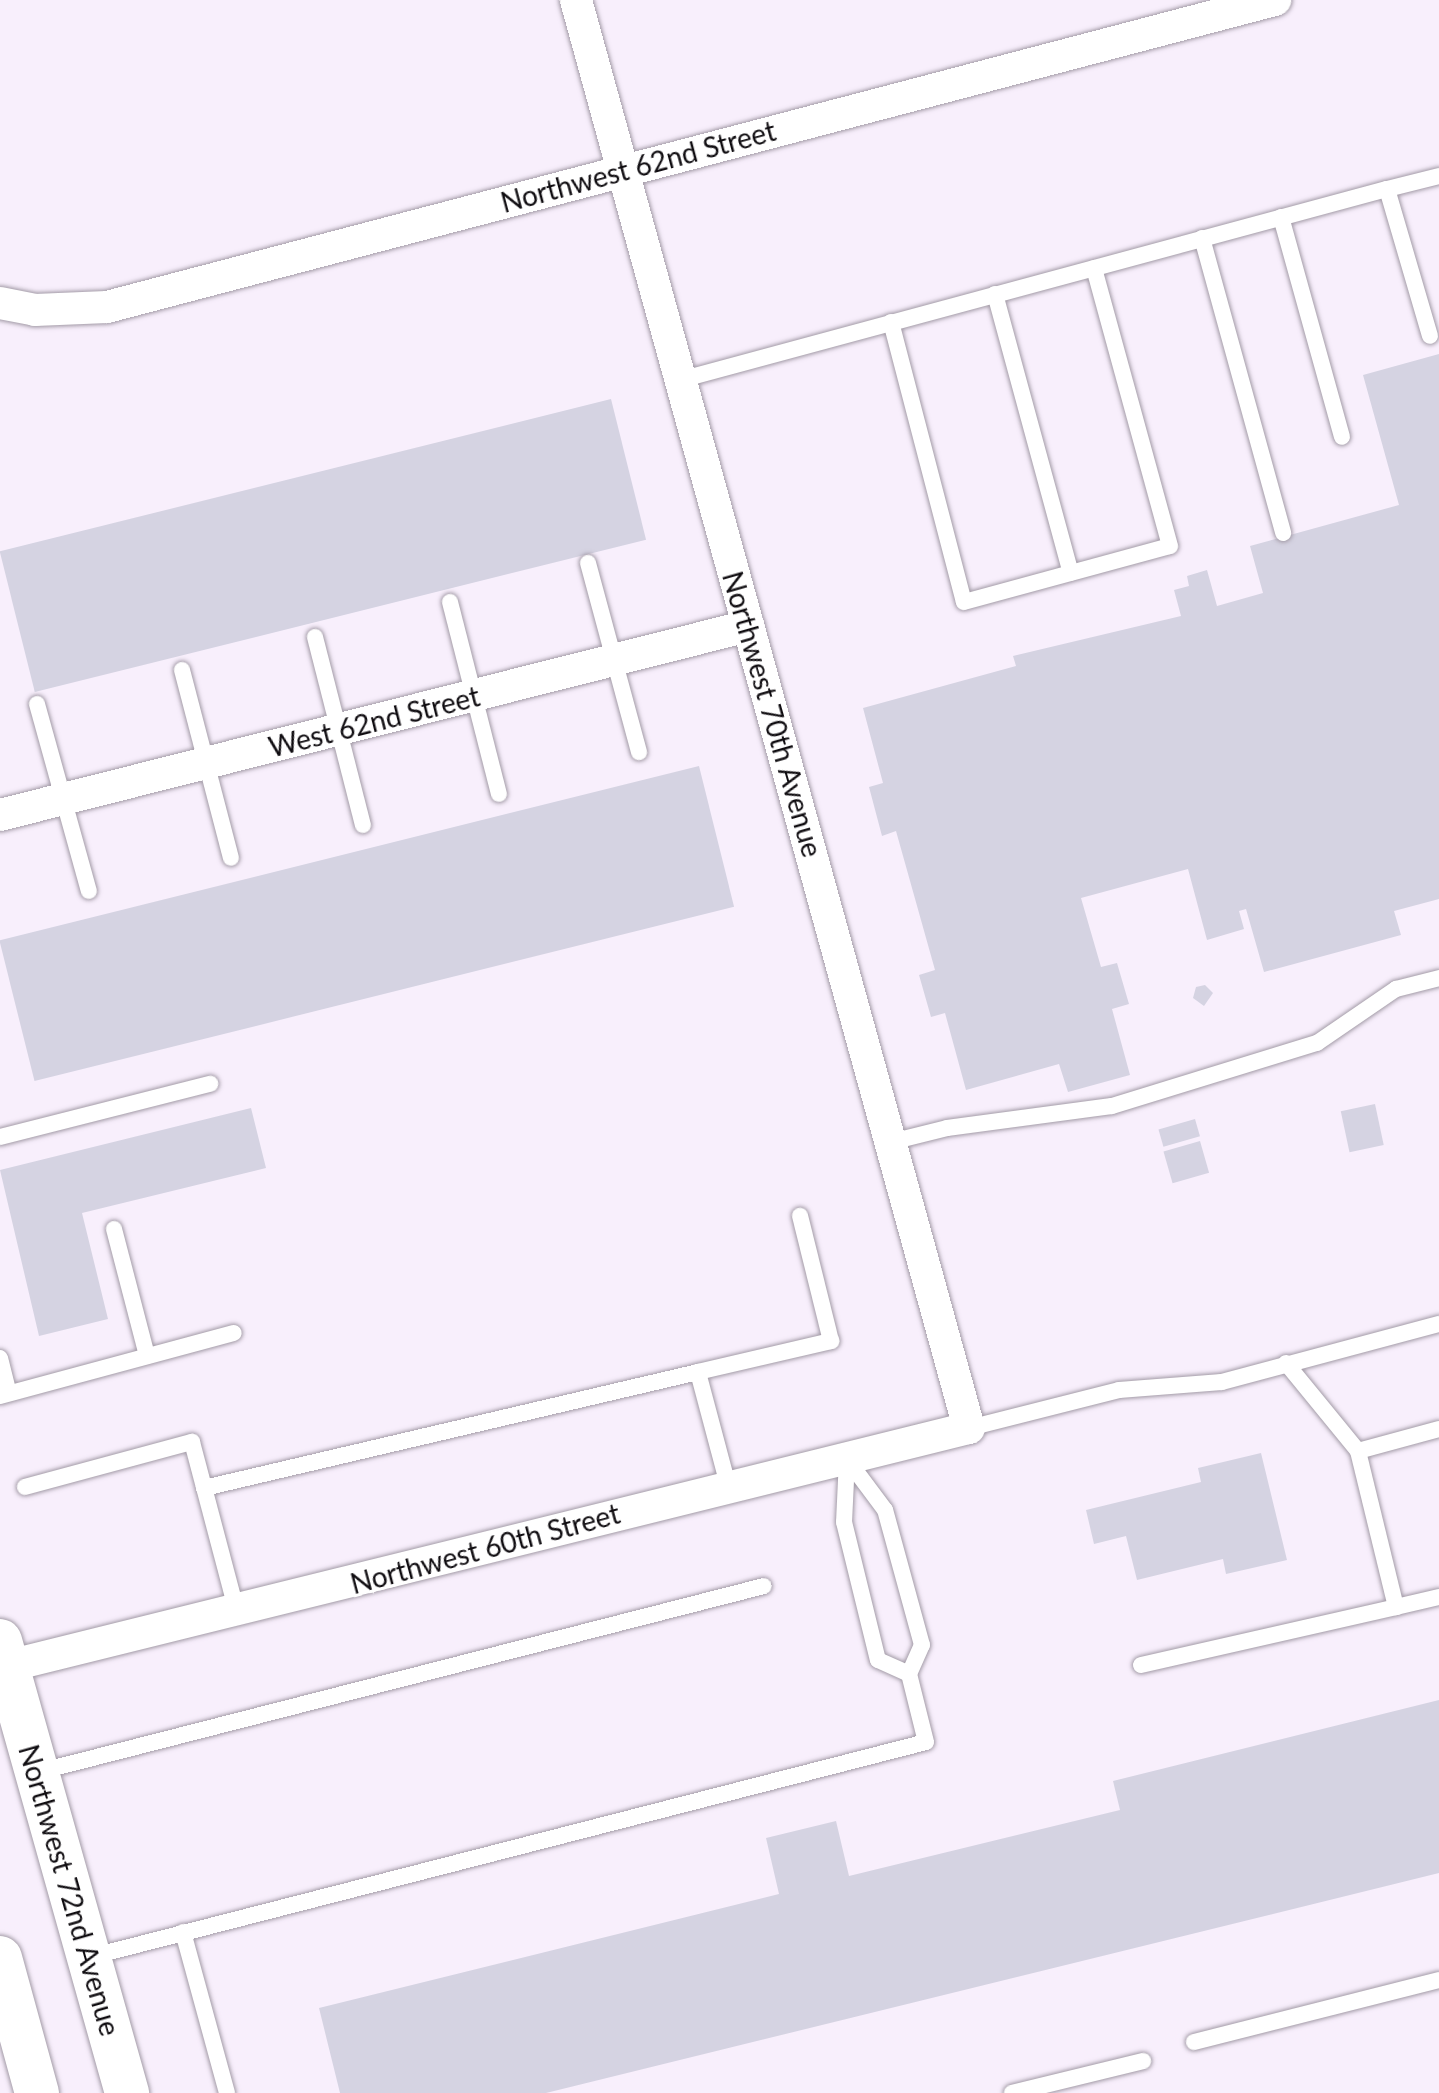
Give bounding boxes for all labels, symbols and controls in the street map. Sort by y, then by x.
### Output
street label: Northwest 62nd Street [497,113,779,219]
street label: Northwest 70th Avenue [716,567,830,861]
street label: West 62nd Street [265,679,483,763]
street label: Northwest 60th Street [347,1496,623,1600]
street label: Northwest 72nd Avenue [12,1740,128,2040]

